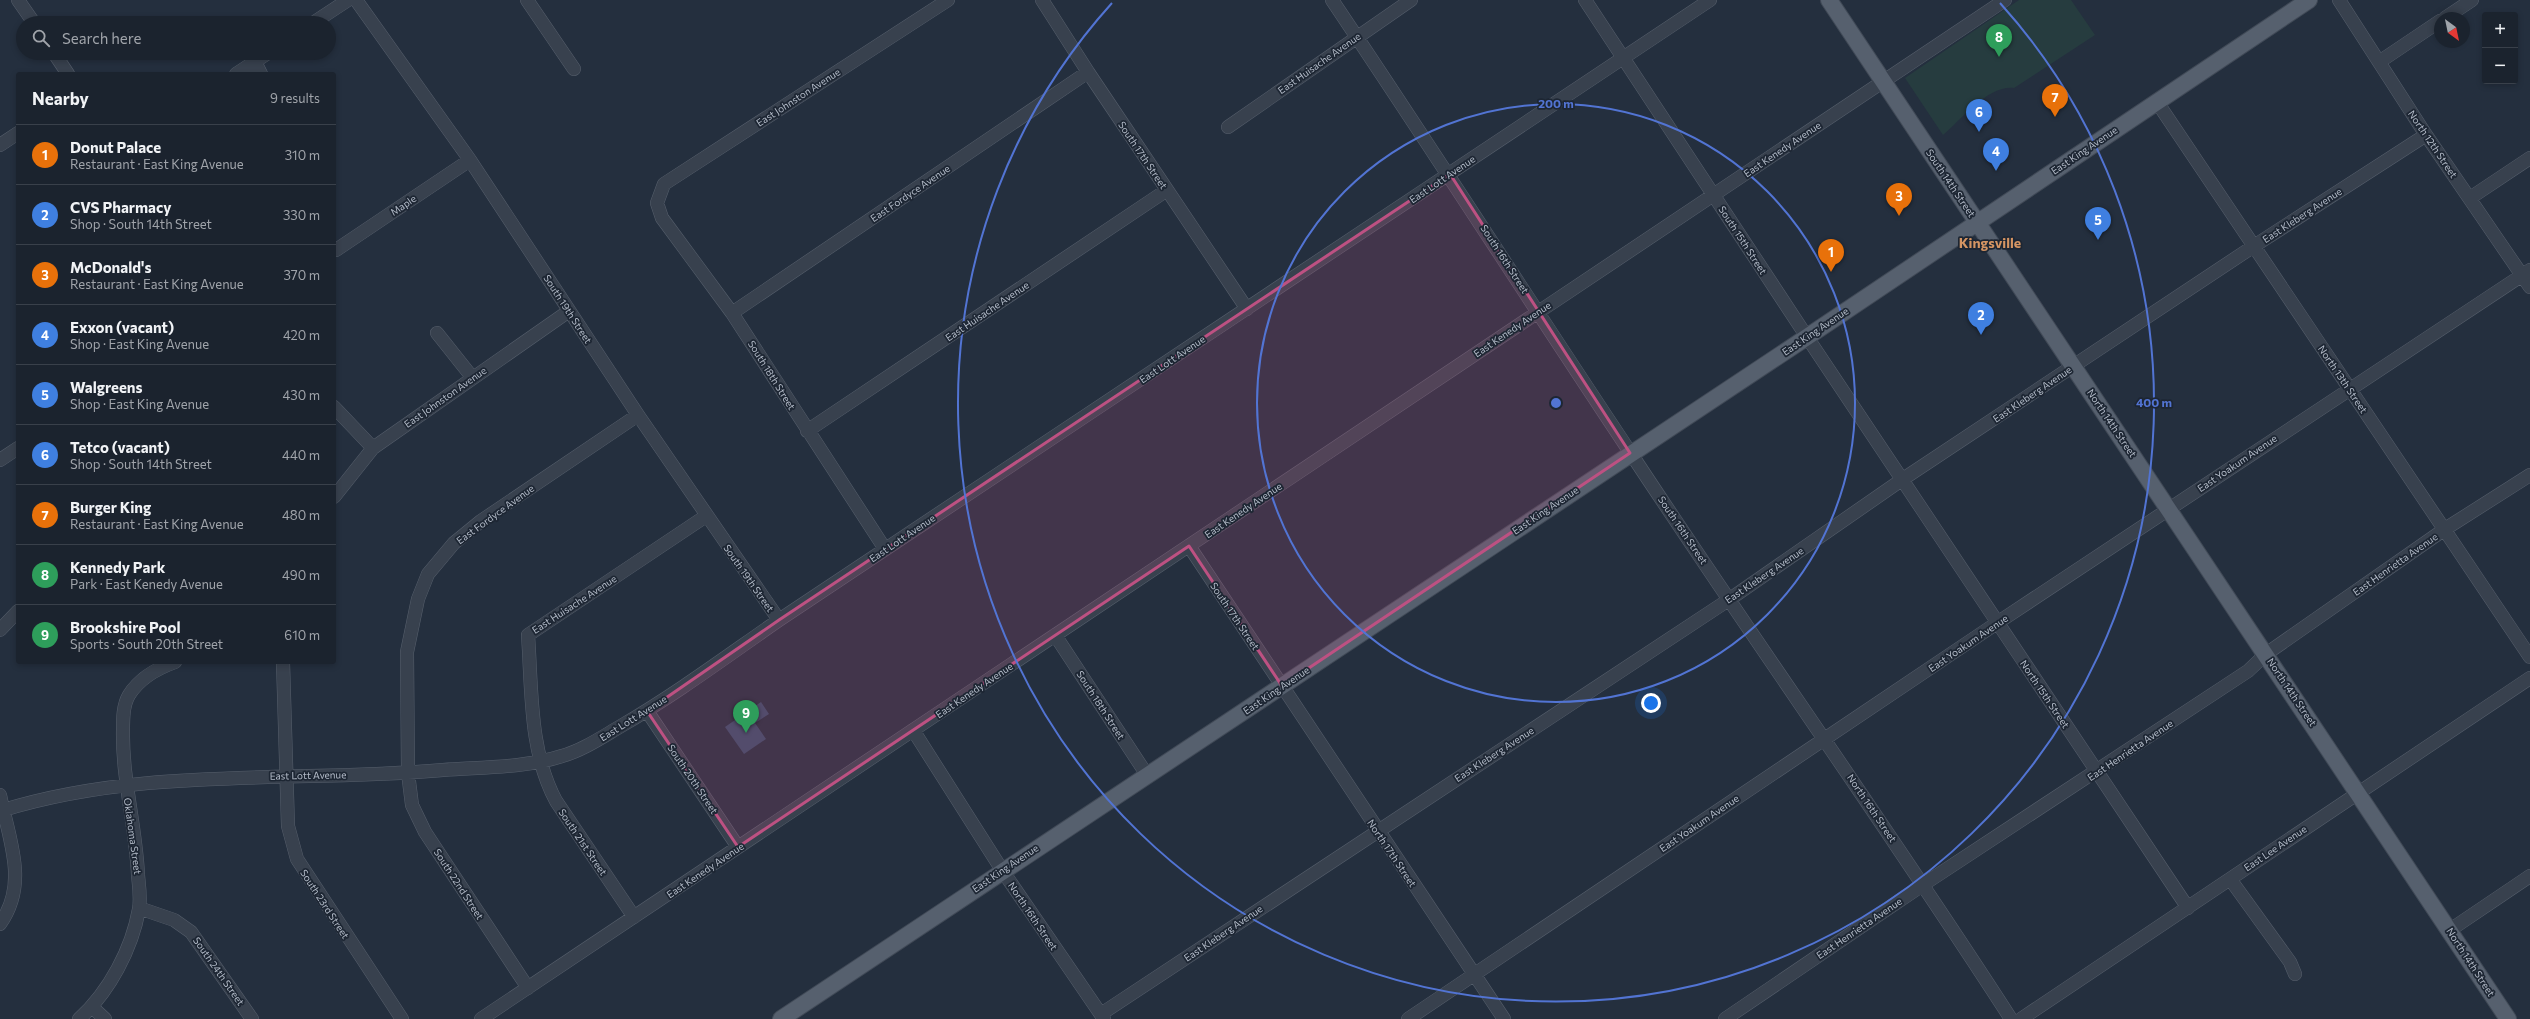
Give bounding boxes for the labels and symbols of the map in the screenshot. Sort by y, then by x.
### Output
north arrow [2434,12,2470,48]
pin: 8 [1986,24,2012,57]
street label: East Huisache Avenue [1275,30,1363,96]
street label: East Johnston Avenue [754,65,842,129]
pin: 7 [2042,84,2068,117]
text: 200 m [1538,96,1574,110]
pin: 6 [1966,99,1992,132]
street label: North 12th Street [2406,108,2460,180]
street label: South 17th Street [1116,119,1170,191]
street label: East Kenedy Avenue [1741,119,1823,179]
street label: East King Avenue [2049,123,2119,177]
pin: 4 [1983,138,2009,171]
street label: South 14th Street [1924,147,1978,219]
street label: East Lott Avenue [1407,153,1477,205]
street label: East Fordyce Avenue [868,162,952,224]
pin: 3 [1886,183,1912,216]
street label: East Kleberg Avenue [2260,185,2344,245]
street label: Maple [388,192,418,218]
street label: South 15th Street [1716,204,1770,276]
pin: 5 [2085,207,2111,240]
street label: South 16th Street [1478,222,1532,296]
district label: Kingsville [1959,234,2021,251]
pin: 1 [1818,239,1844,272]
street label: South 19th Street [541,272,595,346]
street label: East Huisache Avenue [943,279,1031,343]
street label: East Kenedy Avenue [1471,299,1553,359]
pin: 2 [1968,302,1994,335]
street label: East King Avenue [1780,304,1850,358]
street label: East Lott Avenue [1137,333,1207,385]
street label: South 18th Street [746,338,798,412]
street label: North 13th Street [2316,343,2370,415]
street label: East Kleberg Avenue [1990,363,2074,425]
street label: East Johnston Avenue [402,364,488,430]
street label: North 14th Street [2085,387,2139,459]
text: 400 m [2136,395,2172,409]
centre of rings [1549,396,1563,410]
street label: East Yoakum Avenue [2195,432,2279,494]
street label: East Kenedy Avenue [1202,480,1284,540]
street label: East Fordyce Avenue [454,482,536,546]
street label: East King Avenue [1510,483,1580,537]
street label: South 16th Street [1656,494,1710,566]
street label: East Lott Avenue [867,512,937,564]
street label: East Henrietta Avenue [2350,530,2440,598]
street label: South 19th Street [721,542,777,614]
street label: East Kleberg Avenue [1722,544,1806,606]
street label: East Huisache Avenue [529,572,619,636]
street label: South 17th Street [1208,580,1262,652]
street label: East Yoakum Avenue [1926,612,2010,674]
street label: North 14th Street [2265,656,2319,728]
street label: North 15th Street [2018,658,2072,730]
street label: East Kenedy Avenue [933,660,1015,720]
street label: East King Avenue [1241,663,1311,717]
street label: South 18th Street [1074,668,1128,742]
street label: East Lott Avenue [597,693,669,743]
your location [1641,693,1661,713]
pin: 9 [733,700,759,733]
street label: East Henrietta Avenue [2085,717,2175,783]
street label: East Kleberg Avenue [1452,724,1536,784]
street label: South 20th Street [665,742,721,816]
street label: East Lott Avenue [270,768,346,782]
street label: North 16th Street [1845,772,1899,844]
street label: East Yoakum Avenue [1657,792,1741,854]
street label: Oklahoma Street [122,797,144,875]
street label: South 21st Street [556,806,610,878]
street label: North 17th Street [1365,817,1419,889]
street label: East Lee Avenue [2241,823,2309,873]
street label: East Kenedy Avenue [664,840,746,900]
street label: East King Avenue [970,841,1040,895]
street label: South 22nd Street [432,846,486,922]
street label: South 23rd Street [298,867,352,941]
street label: North 16th Street [1006,880,1060,952]
street label: East Henrietta Avenue [1814,895,1904,961]
street label: East Kleberg Avenue [1181,902,1265,964]
street label: North 14th Street [2444,925,2498,999]
street label: South 24th Street [191,935,247,1007]

